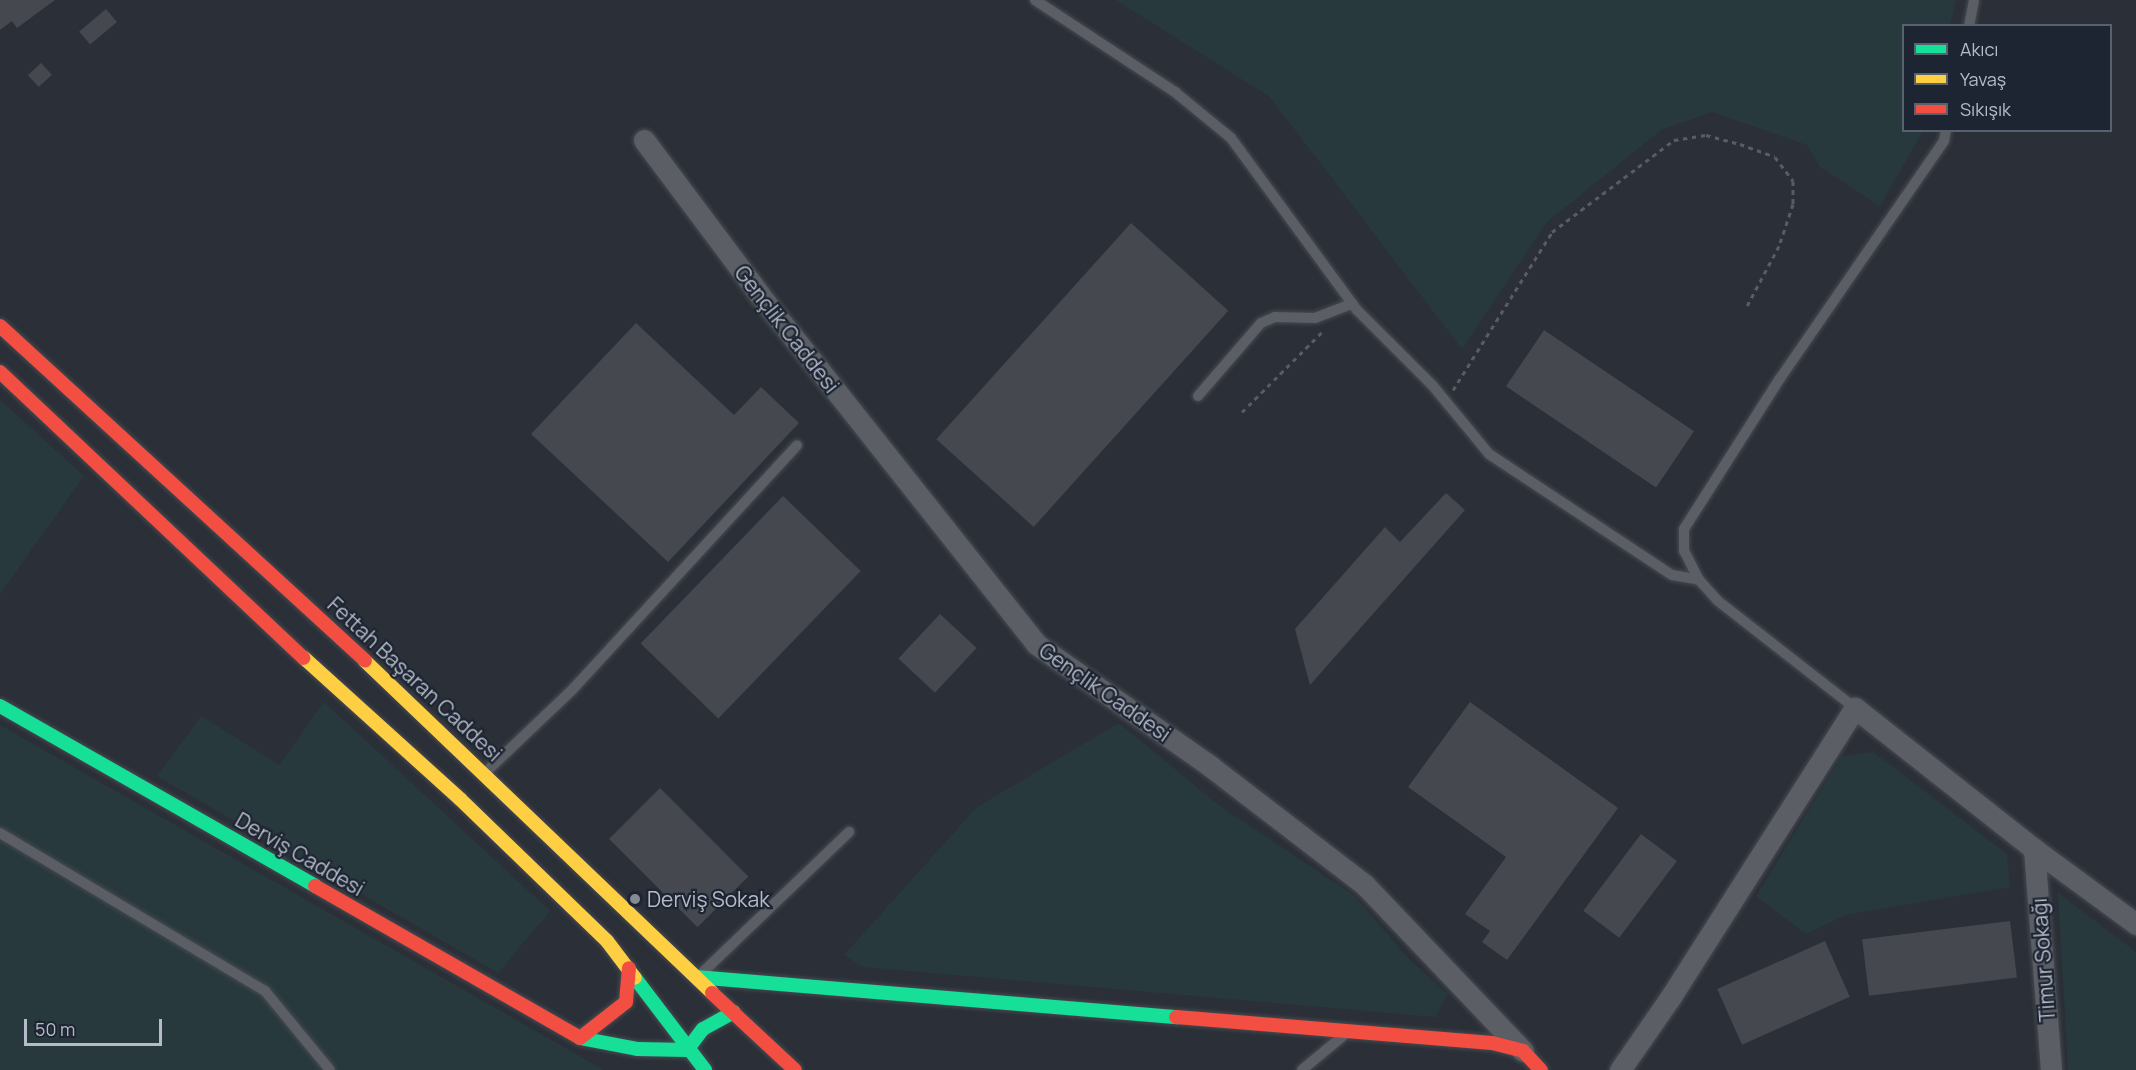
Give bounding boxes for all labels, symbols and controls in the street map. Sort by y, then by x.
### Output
legend [1902,24,2112,132]
text: Akıcı [1960,37,1998,61]
text: Yavaş [1960,67,2006,91]
text: Sıkışık [1960,97,2011,121]
street label: Gençlik Caddesi [729,260,845,398]
street label: Fettah Başaran Caddesi [323,592,507,766]
street label: Gençlik Caddesi [1034,637,1176,747]
street label: Derviş Caddesi [231,807,369,901]
place label: Derviş Sokak [647,886,770,912]
marker: Derviş Sokak [628,892,642,906]
street label: Timur Sokağı [2026,897,2060,1023]
scale bar [27,1007,165,1045]
text: 50 m [35,1017,75,1041]

